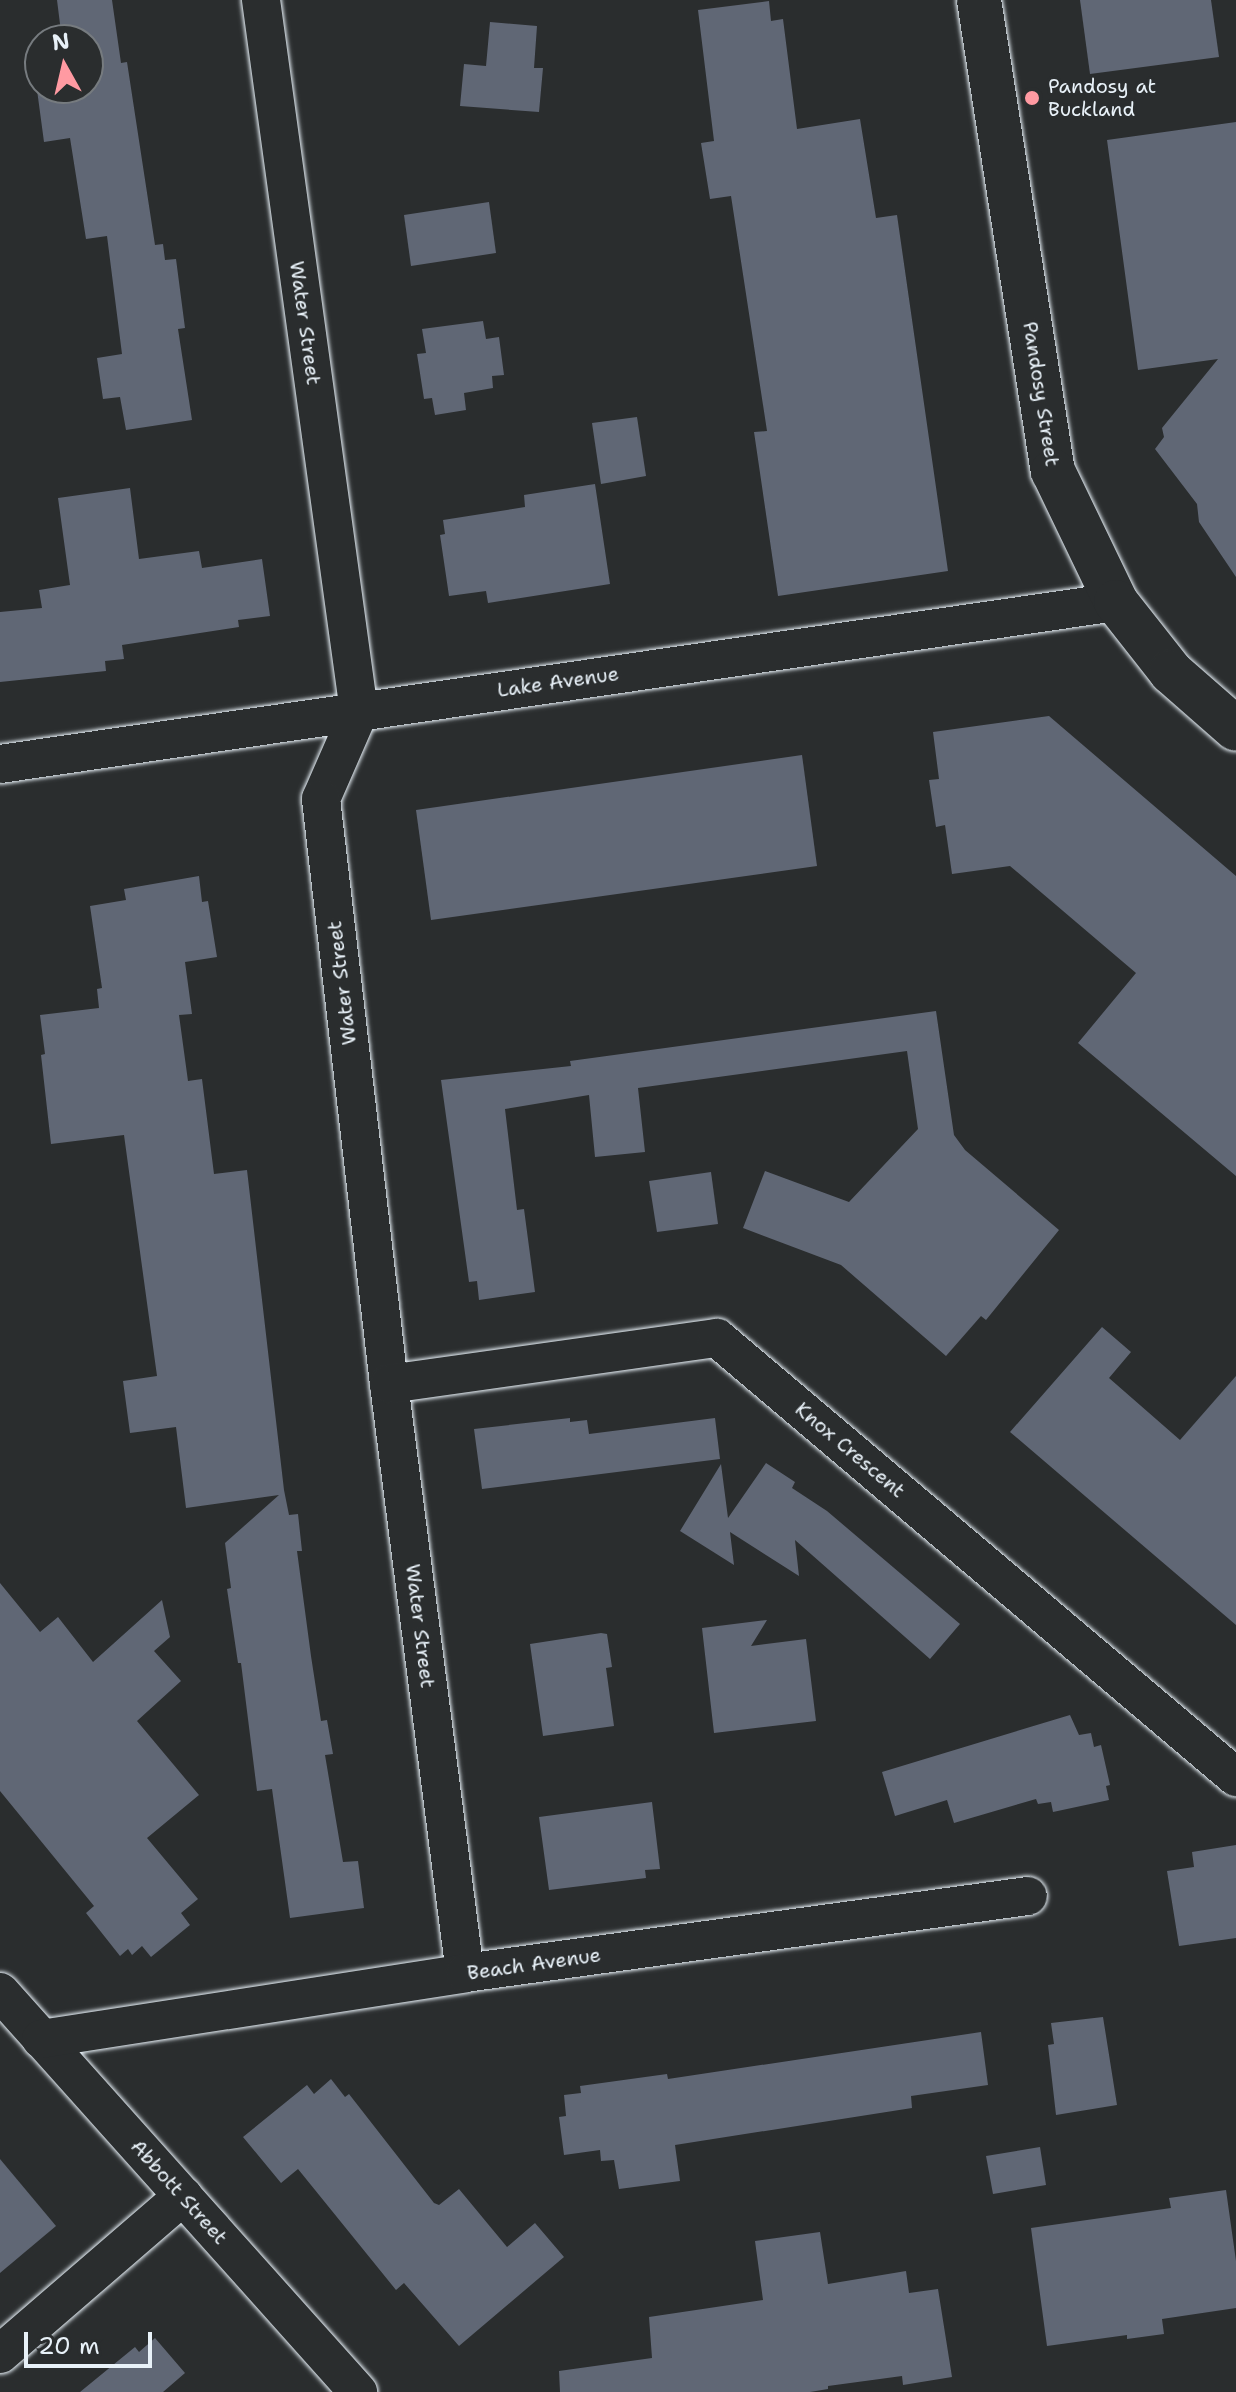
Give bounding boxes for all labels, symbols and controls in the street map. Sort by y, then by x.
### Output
north arrow [24,24,104,104]
text: N [50,26,72,57]
place label: Pandosy at Buckland [1048,74,1156,121]
marker: Pandosy at Buckland [1023,89,1041,107]
street label: Water Street [284,260,326,386]
street label: Pandosy Street [1018,320,1064,468]
street label: Lake Avenue [496,662,620,702]
street label: Water Street [322,920,362,1046]
street label: Knox Crescent [790,1397,910,1503]
street label: Water Street [400,1563,440,1689]
street label: Beach Avenue [466,1943,602,1985]
street label: Abbott Street [126,2135,232,2249]
scale bar [28,2316,156,2366]
text: 20 m [38,2330,100,2362]

